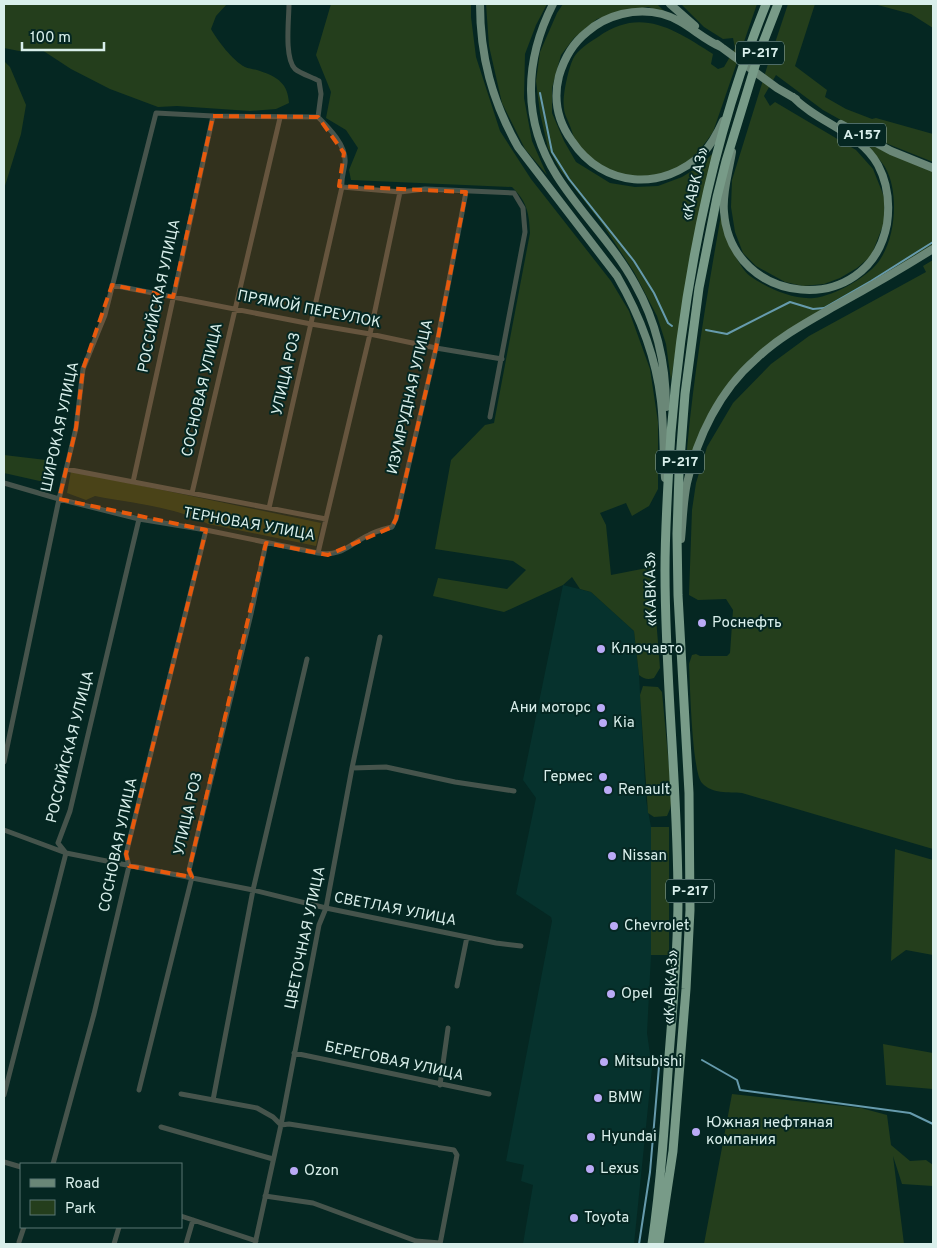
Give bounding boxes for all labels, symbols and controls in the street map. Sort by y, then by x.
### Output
scale bar [22,20,105,52]
text: 100 m [30,29,71,48]
road number: Р-217 [736,42,784,64]
road number: А-157 [838,124,886,146]
street label: «КАВКАЗ» [678,145,714,223]
street label: РОССИЙСКАЯ УЛИЦА [132,217,186,375]
street label: ПРЯМОЙ ПЕРЕУЛОК [236,285,383,333]
street label: ИЗУМРУДНАЯ УЛИЦА [384,318,438,476]
street label: СОСНОВАЯ УЛИЦА [178,321,228,459]
street label: УЛИЦА РОЗ [268,331,306,417]
street label: ШИРОКАЯ УЛИЦА [38,360,84,494]
road number: Р-217 [656,451,704,474]
street label: ТЕРНОВАЯ УЛИЦА [181,504,317,546]
street label: «КАВКАЗ» [642,551,662,627]
place label: Роснефть [712,614,782,633]
marker: Роснефть [696,617,708,629]
place label: Ключавто [611,640,683,659]
marker: Ключавто [595,643,607,655]
street label: РОССИЙСКАЯ УЛИЦА [41,668,99,825]
place label: Ани моторс [509,699,591,718]
marker: Ани моторс [595,702,607,714]
place label: Kia [613,714,635,733]
marker: Kia [597,717,609,729]
place label: Гермес [543,768,593,787]
street label: УЛИЦА РОЗ [170,771,208,857]
marker: Гермес [597,771,609,783]
street label: СОСНОВАЯ УЛИЦА [95,776,143,914]
place label: Renault [618,781,670,800]
marker: Renault [602,784,614,796]
place label: Nissan [622,847,667,866]
marker: Nissan [606,850,618,862]
street label: ЦВЕТОЧНАЯ УЛИЦА [282,865,330,1011]
road number: Р-217 [666,879,714,902]
street label: СВЕТЛАЯ УЛИЦА [332,889,458,931]
place label: Chevrolet [624,917,689,936]
marker: Chevrolet [608,920,620,932]
street label: «КАВКАЗ» [661,949,683,1025]
place label: Opel [621,985,653,1004]
marker: Opel [605,988,617,1000]
street label: БЕРЕГОВАЯ УЛИЦА [323,1038,465,1086]
place label: Mitsubishi [614,1053,682,1072]
marker: Mitsubishi [598,1056,610,1068]
place label: BMW [608,1089,642,1108]
marker: BMW [592,1092,604,1104]
place label: Южная нефтяная компания [706,1114,833,1150]
marker: Южная нефтяная компания [690,1126,702,1138]
place label: Hyundai [601,1128,657,1147]
marker: Hyundai [585,1131,597,1143]
place label: Lexus [600,1160,639,1179]
place label: Ozon [304,1162,339,1181]
legend [20,1163,182,1228]
marker: Lexus [584,1163,596,1175]
marker: Ozon [288,1165,300,1177]
text: Road [65,1175,100,1194]
text: Park [65,1200,96,1219]
place label: Toyota [584,1209,629,1228]
marker: Toyota [568,1212,580,1224]

